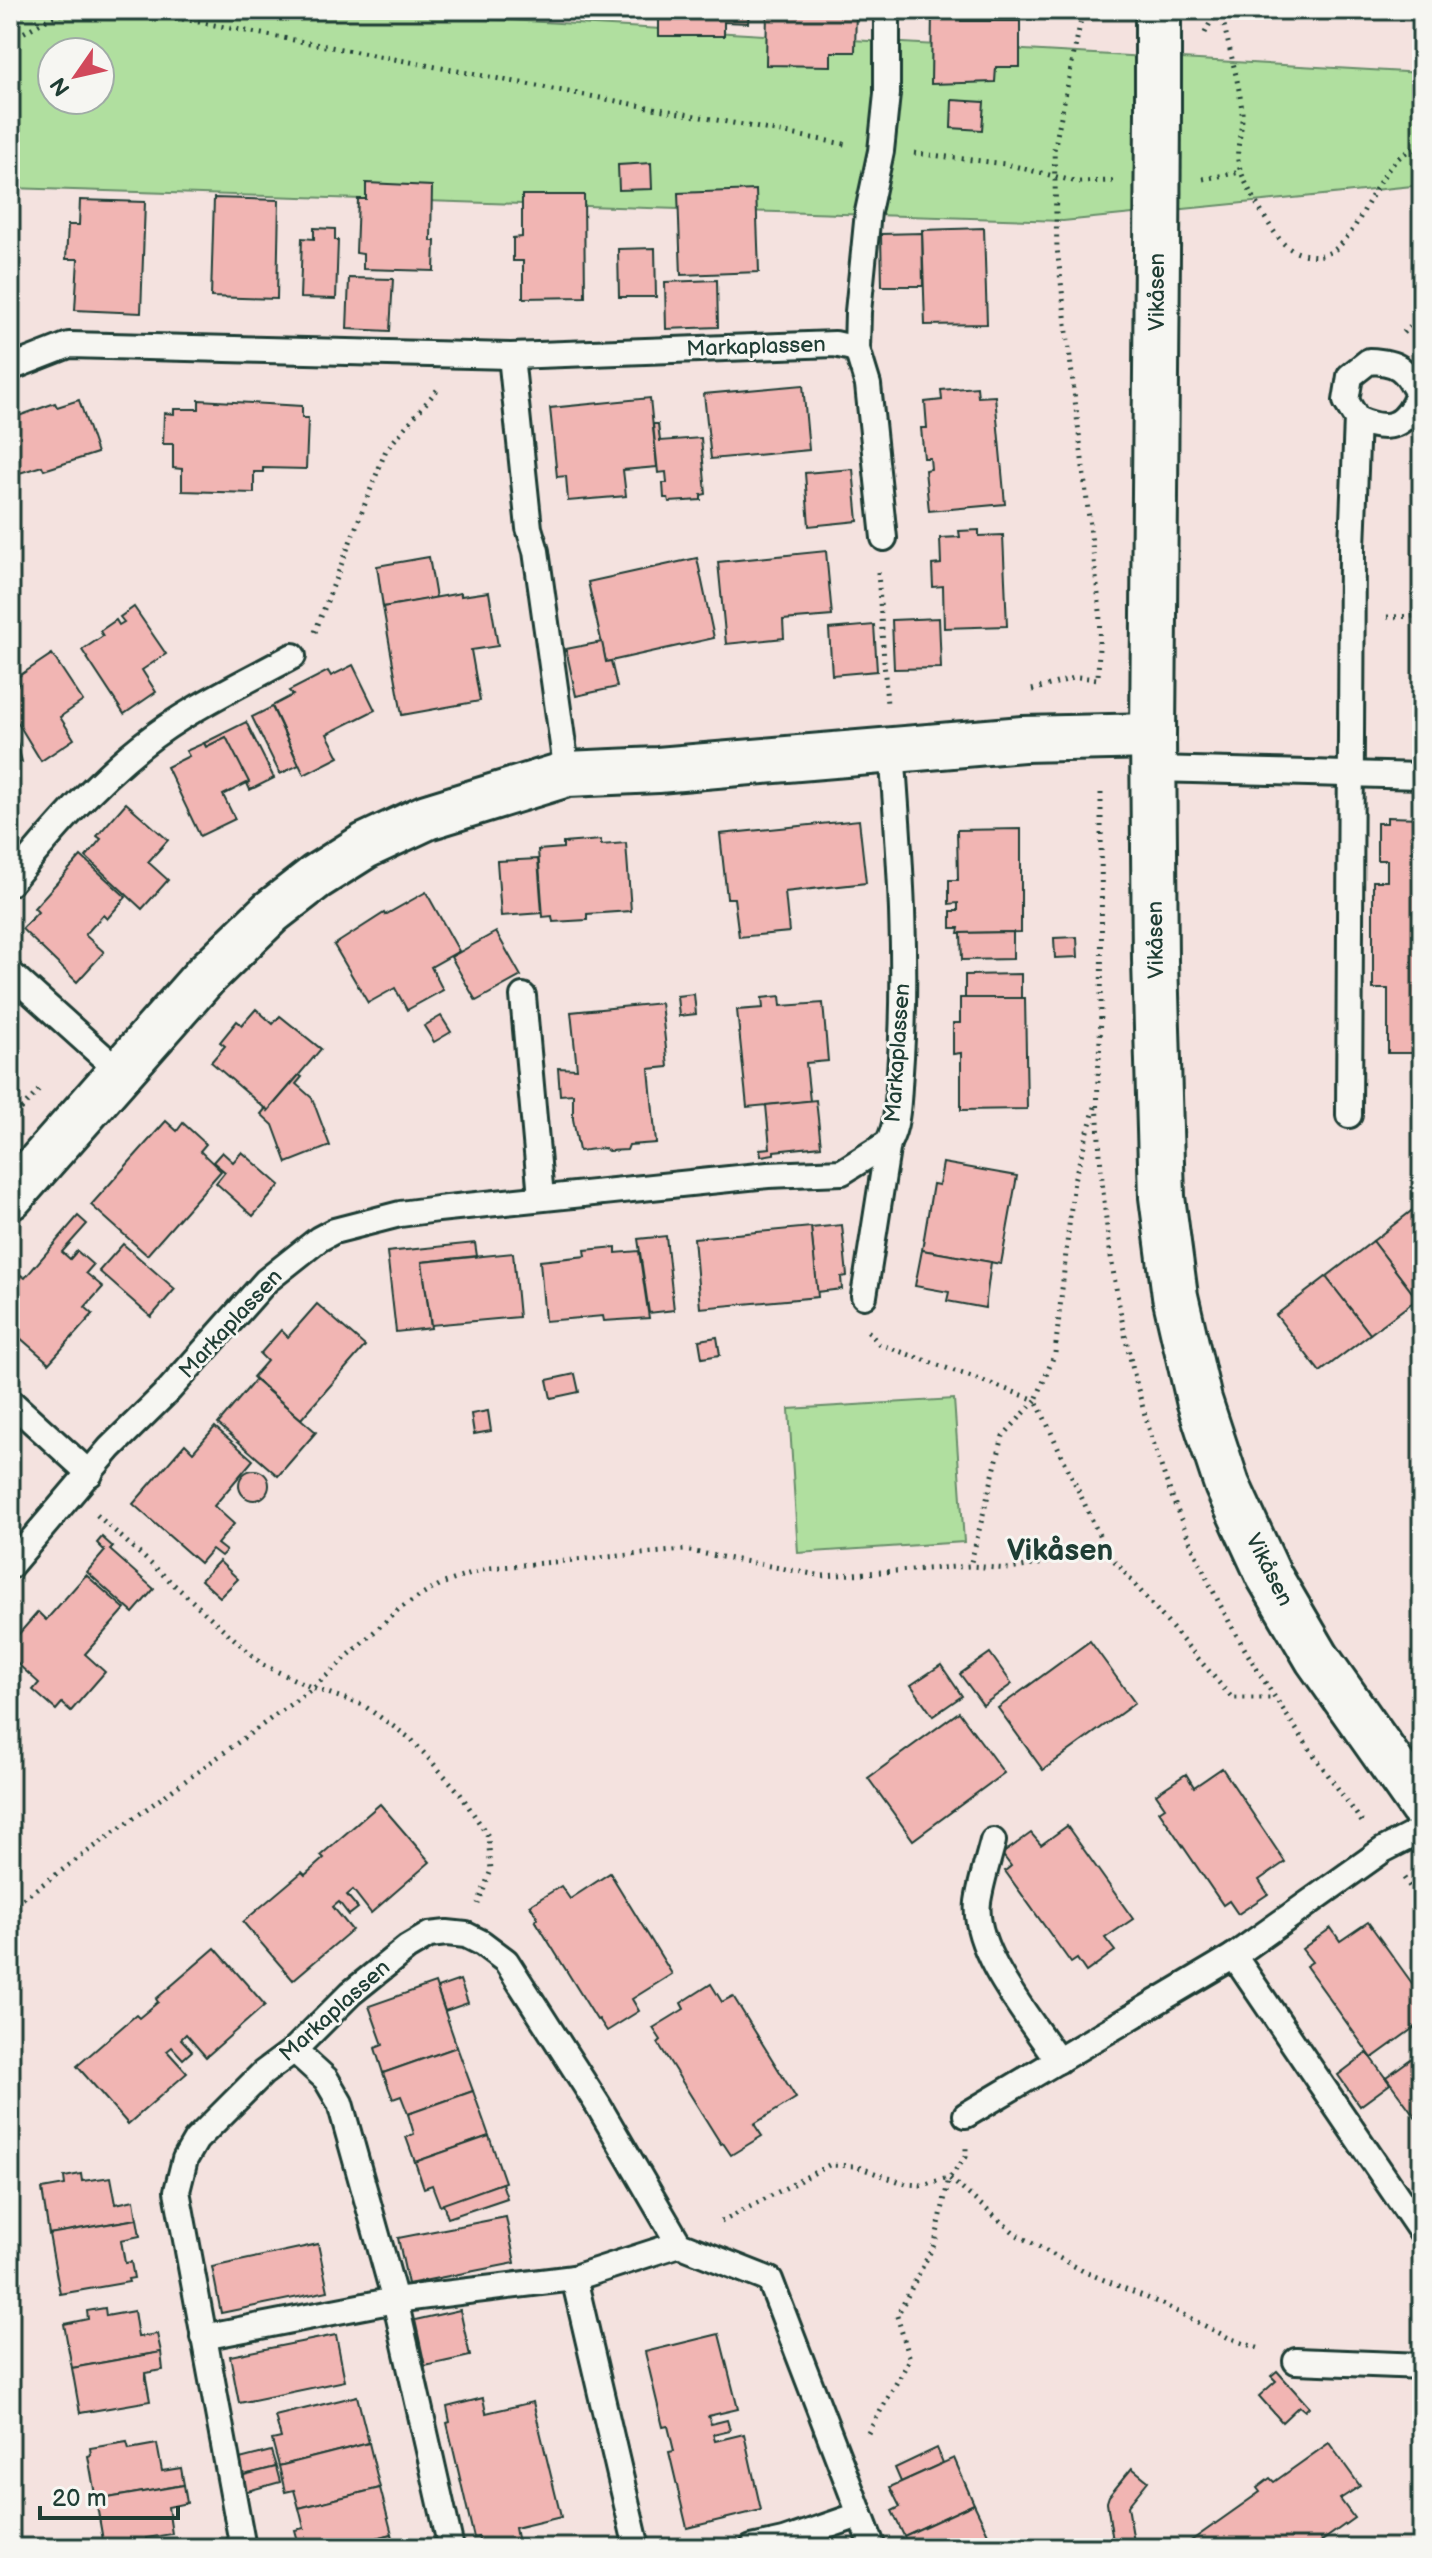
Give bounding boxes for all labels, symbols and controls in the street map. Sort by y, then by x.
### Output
north arrow [36,36,116,116]
text: N [45,72,76,101]
street label: Vikåsen [1144,253,1171,331]
street label: Markaplassen [686,331,826,363]
street label: Vikåsen [1142,901,1170,979]
street label: Markaplassen [880,983,916,1123]
street label: Markaplassen [174,1264,288,1384]
street label: Vikåsen [1239,1529,1299,1611]
district label: Vikåsen [1007,1533,1113,1569]
street label: Markaplassen [274,1954,396,2068]
scale bar [40,2470,178,2520]
text: 20 m [52,2484,107,2513]

